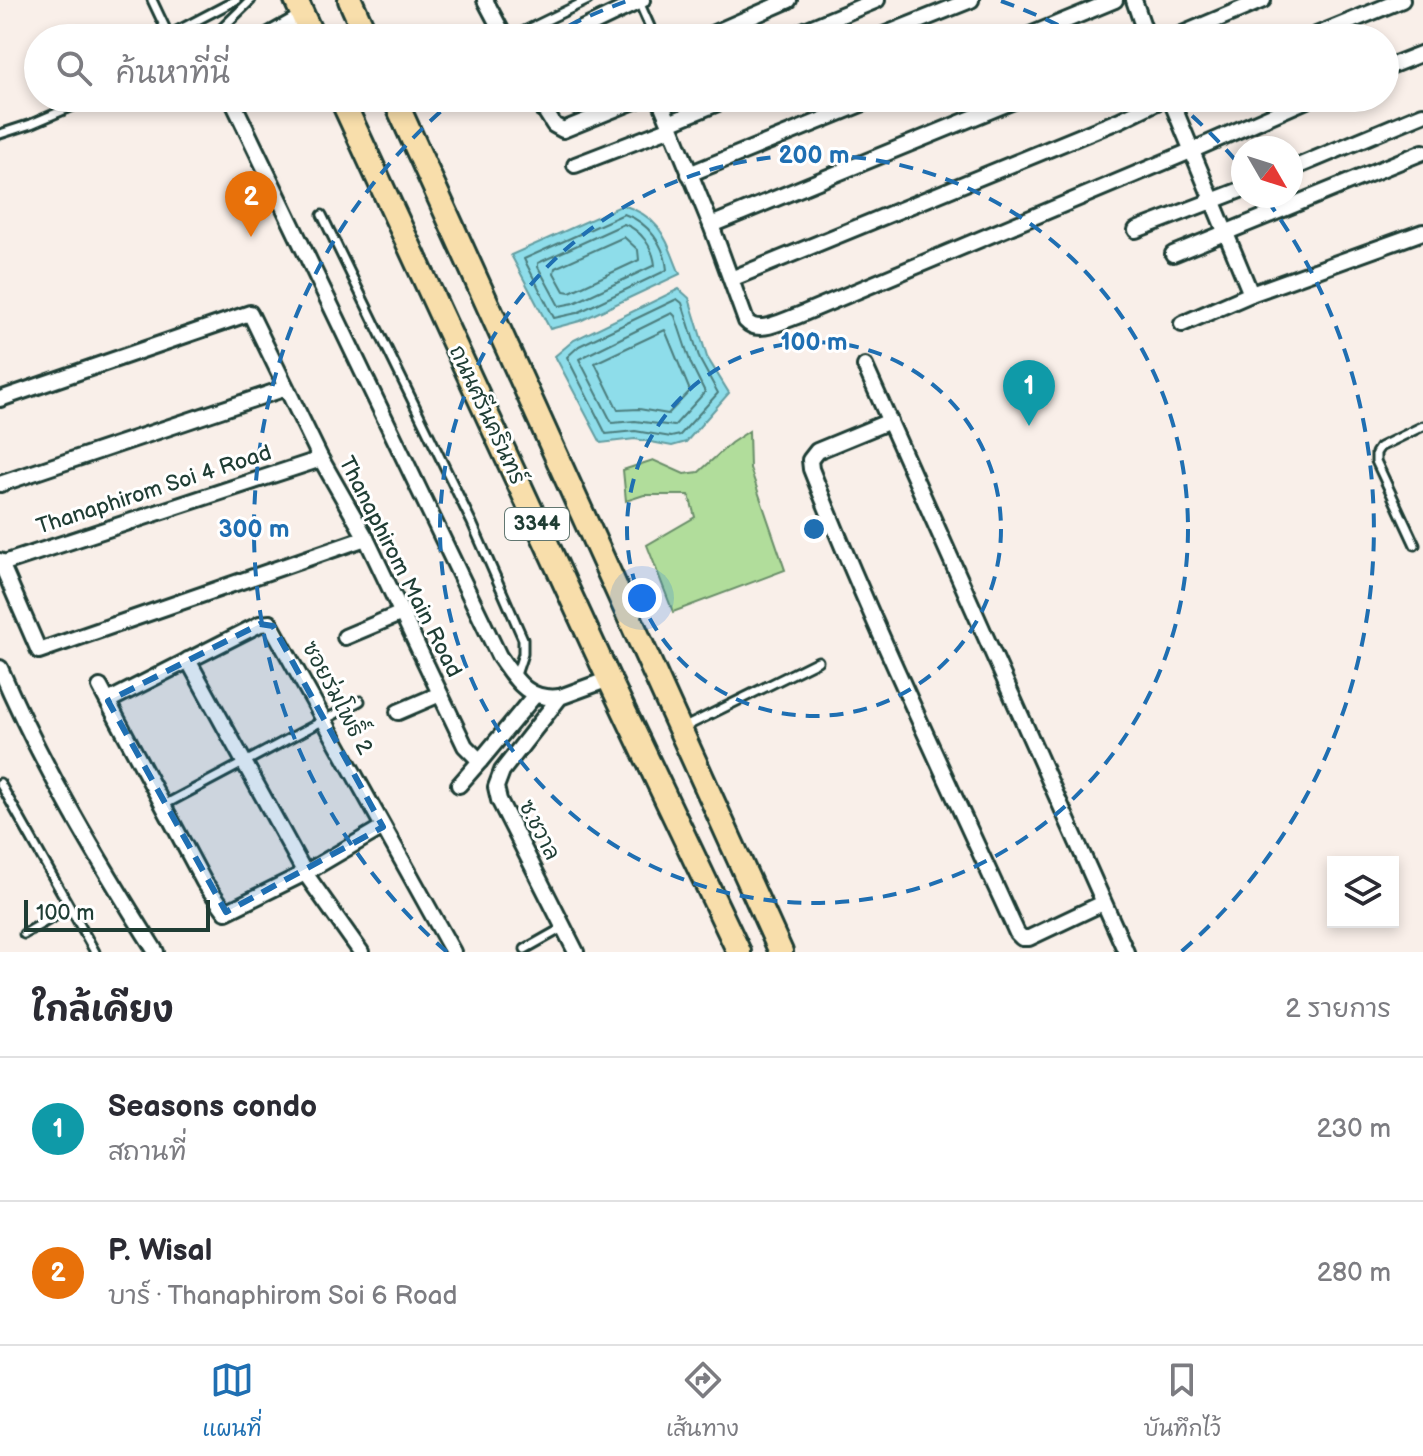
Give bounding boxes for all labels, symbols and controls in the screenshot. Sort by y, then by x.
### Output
search box [24,24,1399,112]
icon: search [52,46,96,90]
text: ค้นหาที่นี่ [116,56,230,92]
north arrow [1231,136,1303,208]
text: 200 m [779,141,849,170]
pin: 2 [225,171,277,237]
text: 100 m [781,328,847,357]
street label: ถนนศรีนครินทร์ [443,340,533,489]
pin: 1 [1003,360,1055,426]
street label: Thanaphirom Soi 4 Road [33,439,275,541]
street label: Thanaphirom Main Road [332,452,468,682]
road number: 3344 [505,508,569,540]
text: 300 m [219,515,289,544]
centre of rings [800,515,828,543]
your location [622,578,662,618]
street label: ซอยร่มโพธิ์ 2 [296,633,384,759]
street label: ซ.ชวาล [512,795,566,865]
map controls [1327,856,1399,928]
button: layers [1327,856,1399,928]
scale bar [24,896,210,932]
text: 100 m [36,900,95,927]
text: ใกล้เคียง [32,990,174,1031]
text: 2 รายการ [1285,994,1391,1025]
text: Seasons condo [108,1089,317,1125]
text: 1 [53,1114,63,1145]
text: 230 m [1316,1114,1391,1145]
text: สถานที่ [108,1137,187,1168]
text: P. Wisal [108,1233,212,1269]
text: 2 [50,1258,66,1289]
text: 280 m [1317,1258,1391,1289]
text: บาร์ · Thanaphirom Soi 6 Road [108,1281,457,1312]
tab: แผนที่ [202,1358,262,1444]
tab: เส้นทาง [666,1358,739,1444]
tab: บันทึกไว้ [1143,1358,1221,1444]

